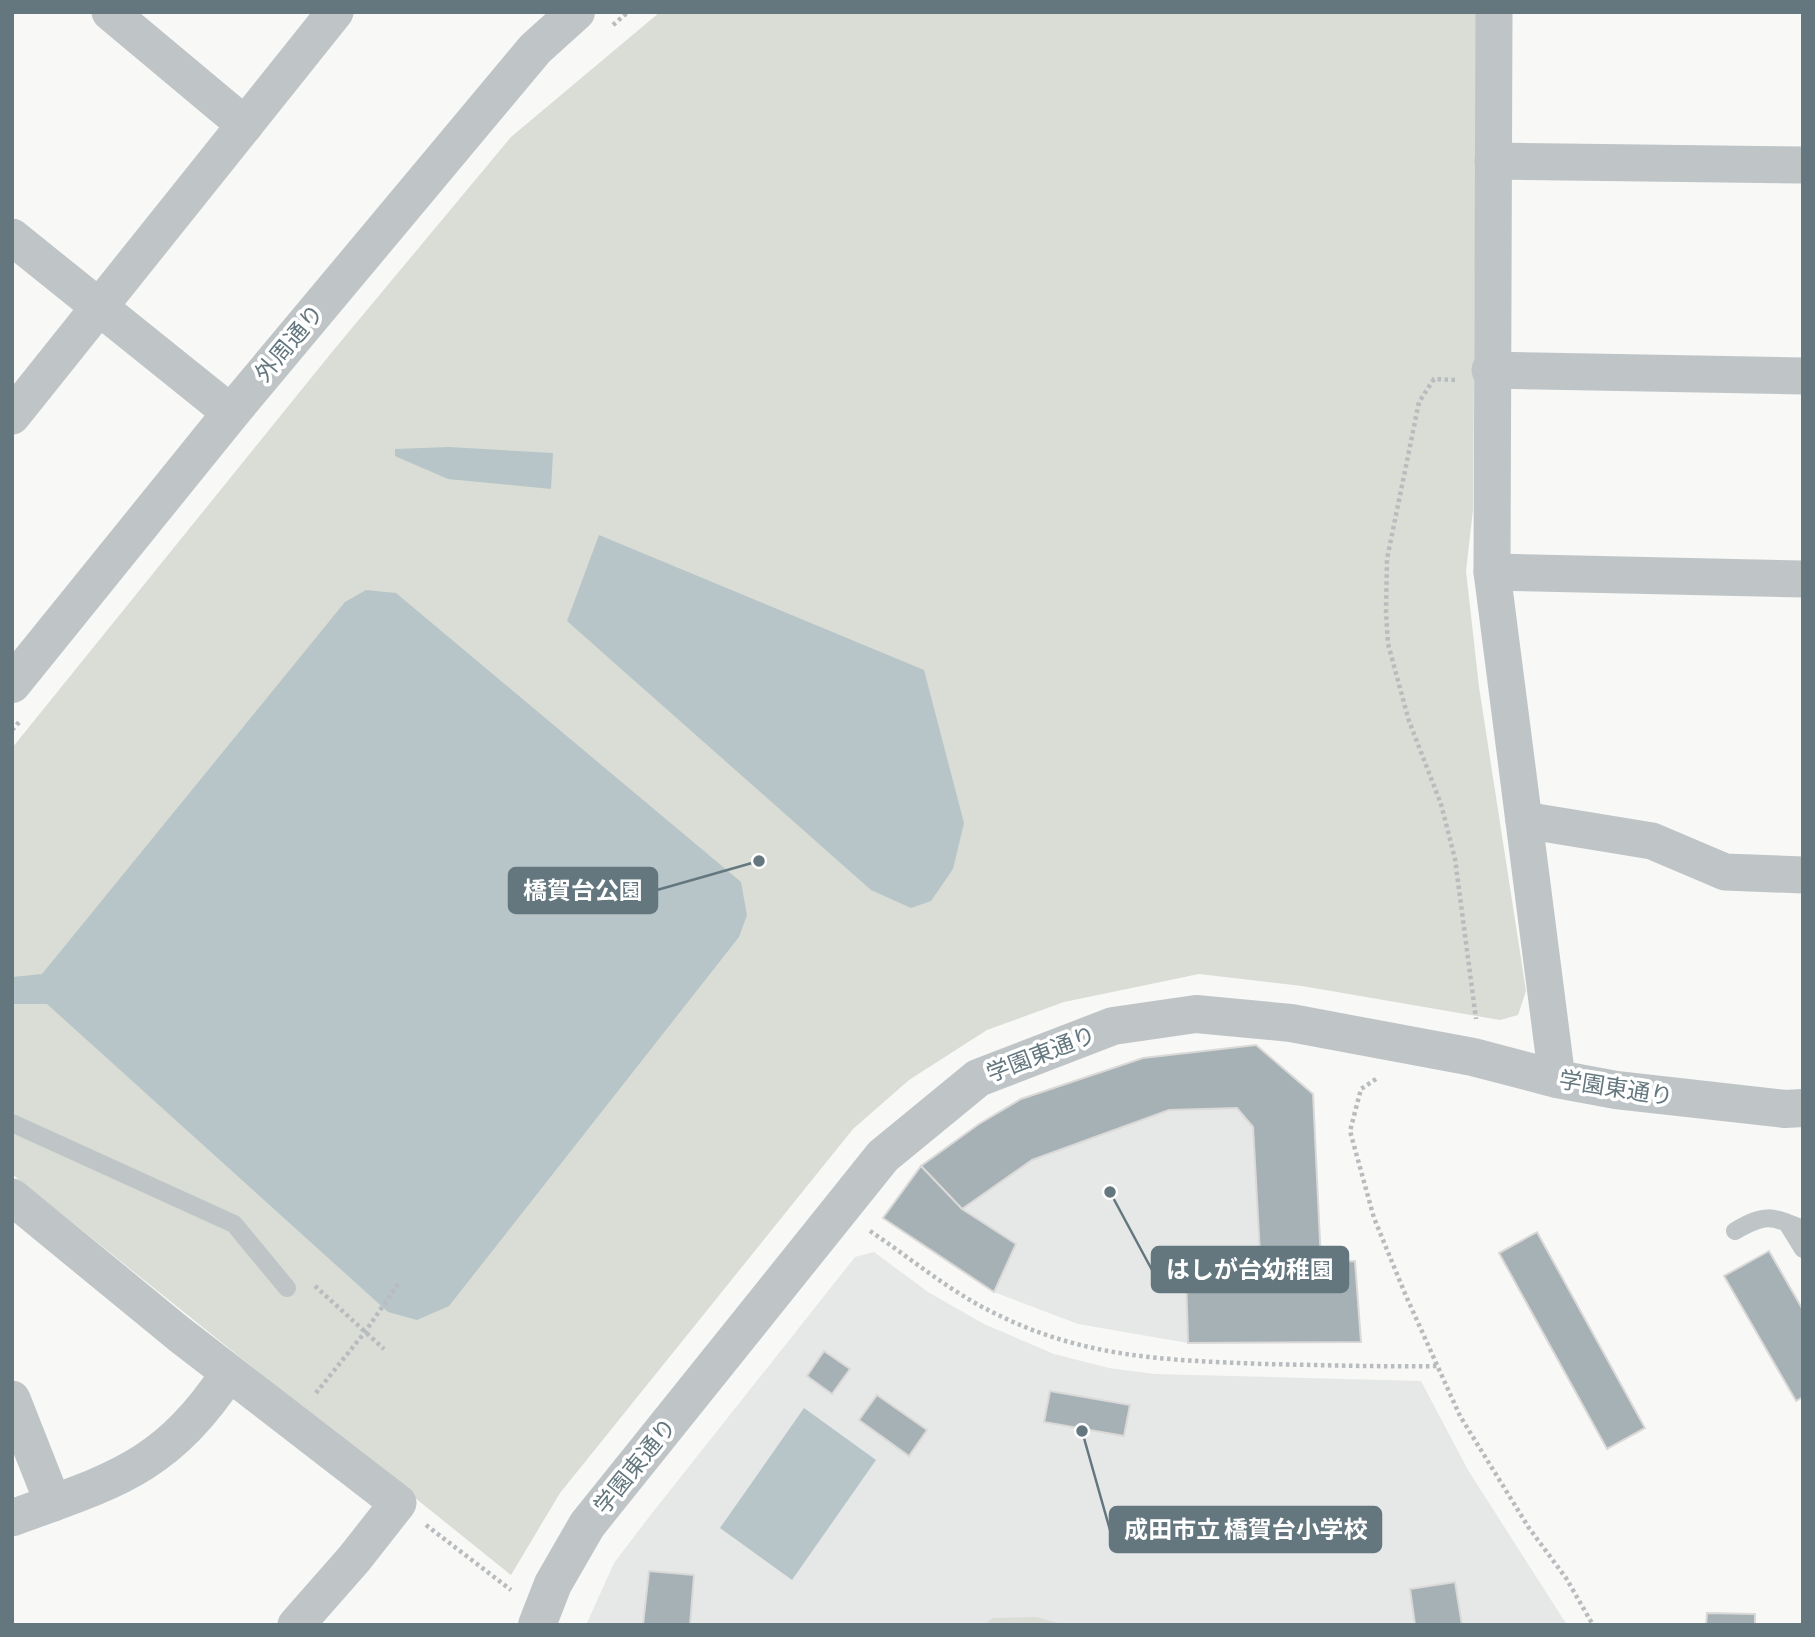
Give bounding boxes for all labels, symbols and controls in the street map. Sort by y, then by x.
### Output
street label: 外周通り [249,299,329,387]
callout: 橋賀台公園 [509,868,657,913]
text: 橋賀台公園 [523,877,643,904]
street label: 学園東通り [983,1021,1099,1087]
street label: 学園東通り [1557,1066,1675,1110]
callout: はしが台幼稚園 [1152,1247,1348,1292]
text: はしが台幼稚園 [1166,1256,1334,1283]
street label: 学園東通り [589,1413,681,1519]
callout: 成田市立 橋賀台小学校 [1110,1507,1381,1552]
text: 成田市立 橋賀台小学校 [1124,1516,1368,1543]

